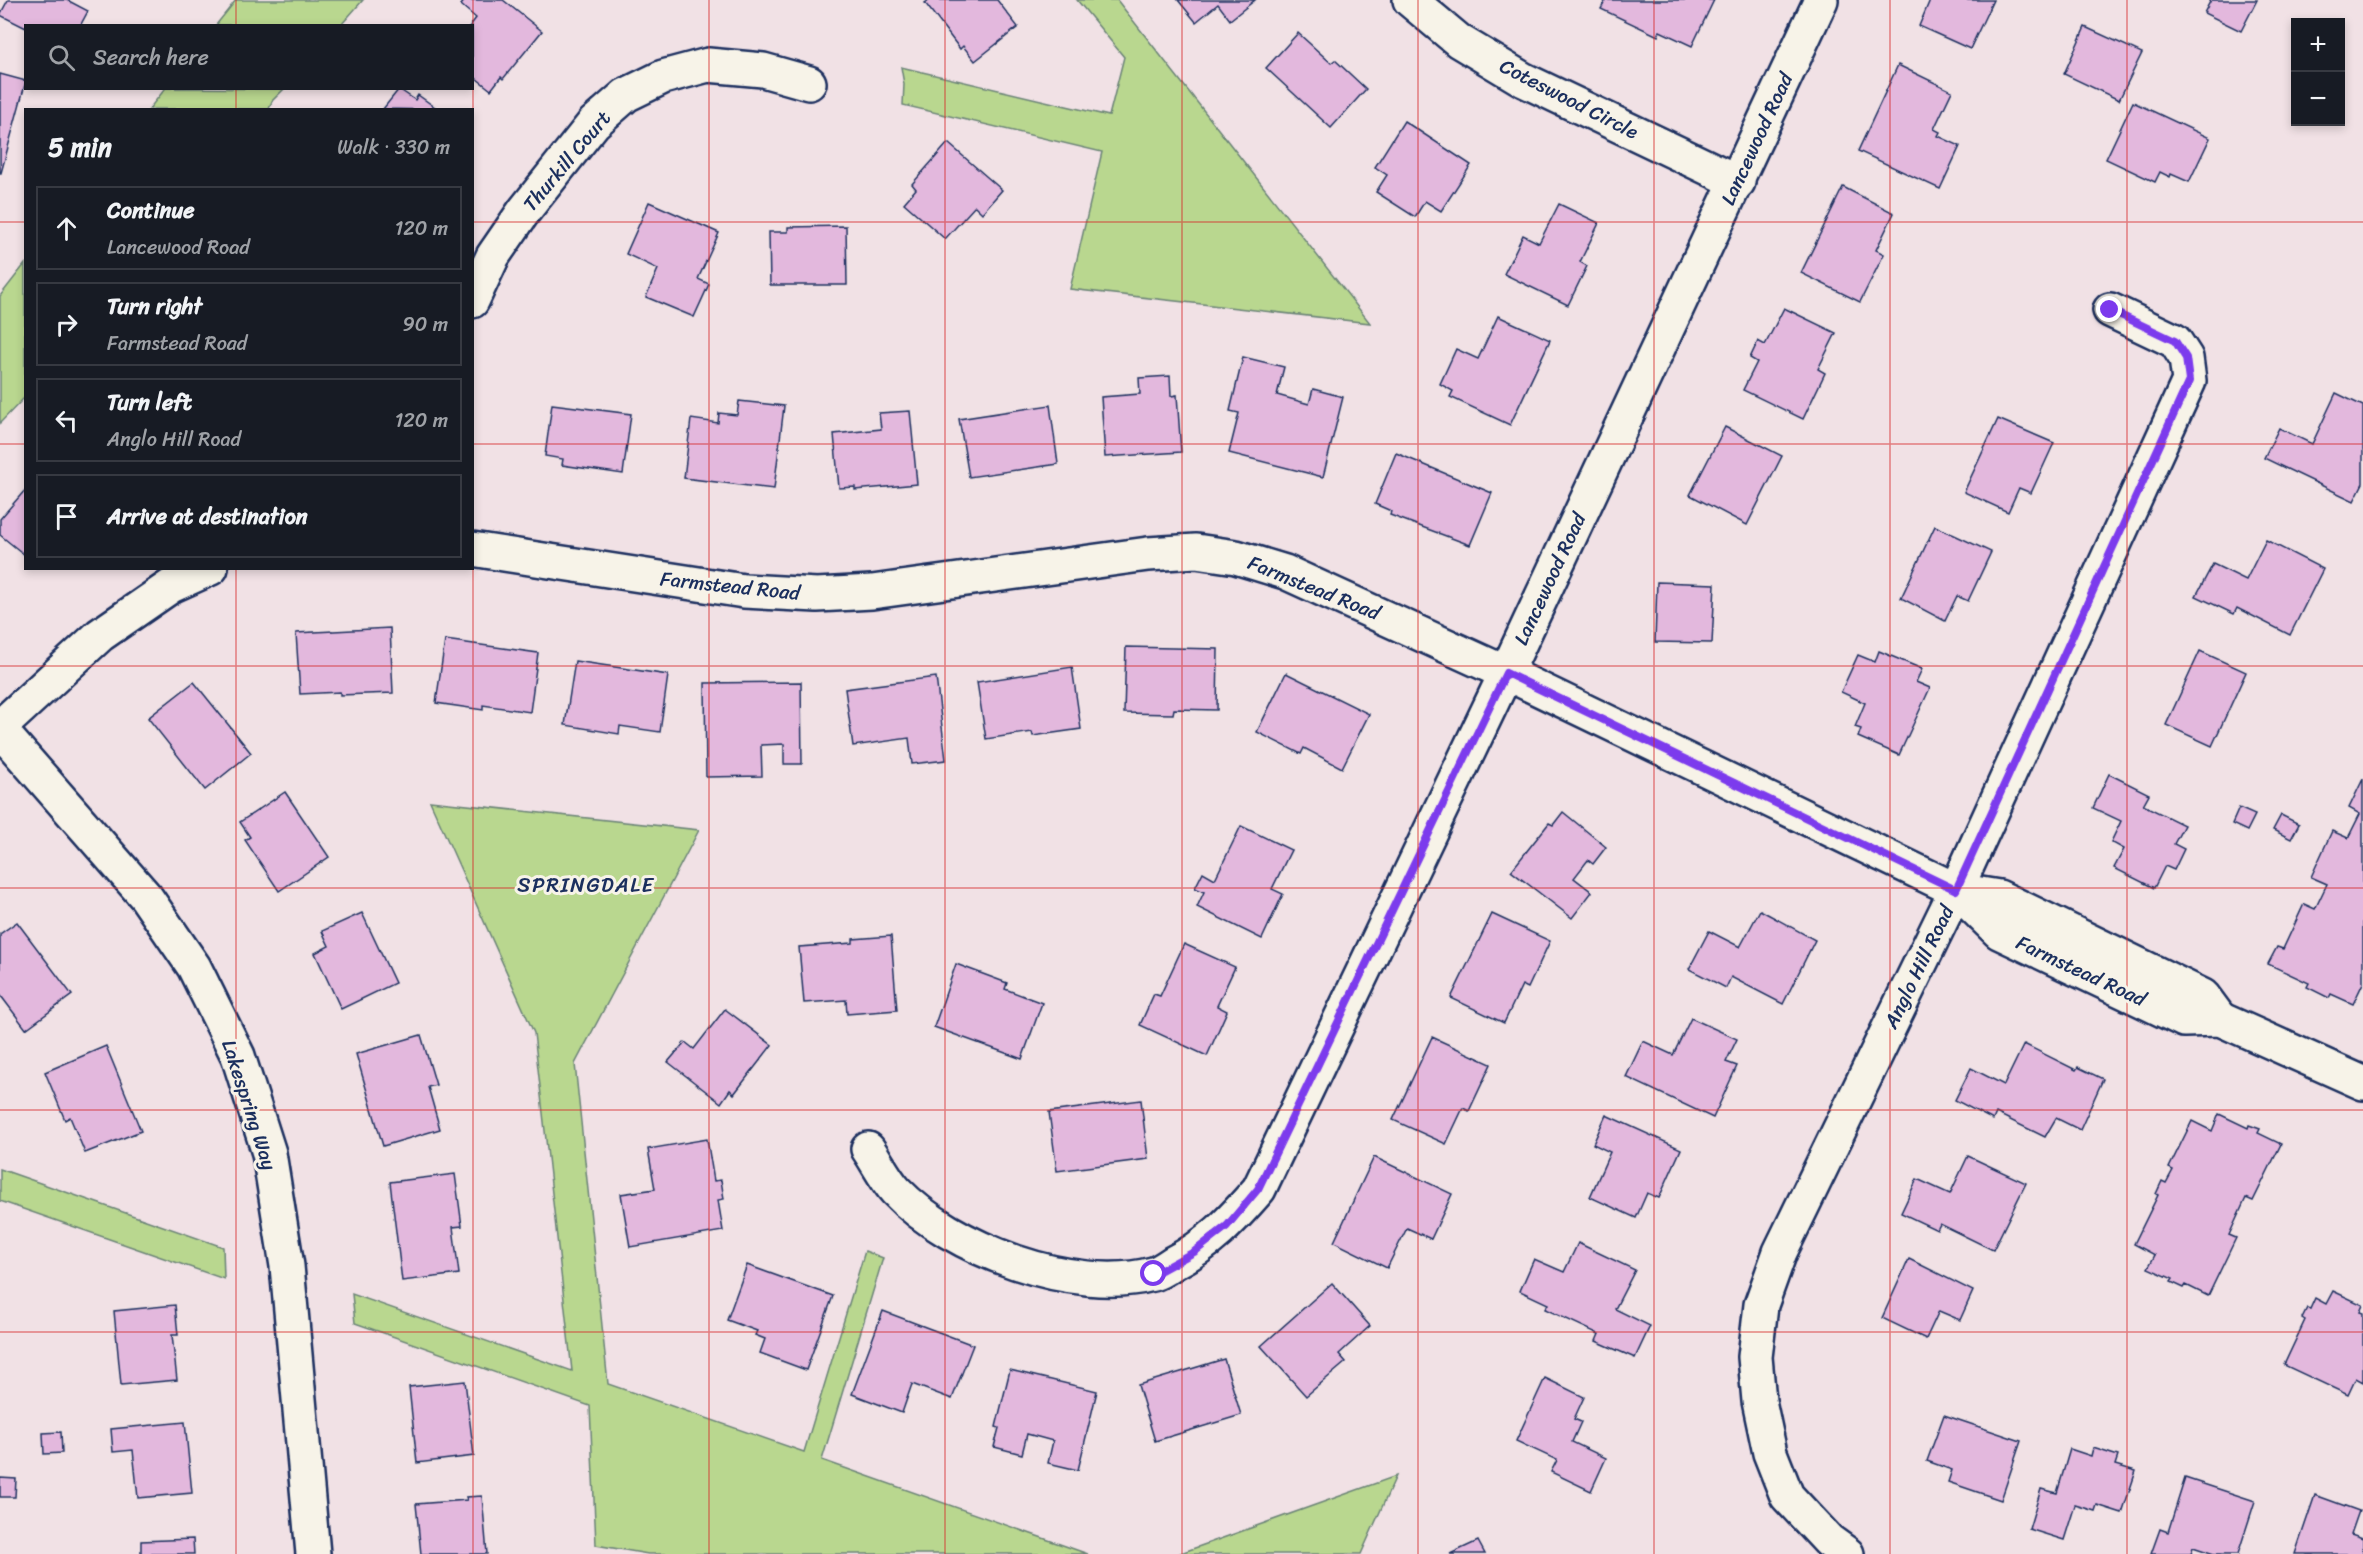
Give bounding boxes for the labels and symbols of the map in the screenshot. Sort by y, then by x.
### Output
street label: Coteswood Circle [1493,49,1645,149]
street label: Lancewood Road [1711,66,1804,211]
street label: Thurkill Court [514,102,620,219]
route end [2096,296,2122,322]
street label: Lancewood Road [1504,506,1597,651]
street label: Farmstead Road [1242,545,1387,631]
street label: Farmstead Road [658,561,803,611]
district label: SPRINGDALE [517,866,655,904]
street label: Anglo Hill Road [1873,898,1965,1036]
street label: Farmstead Road [2010,925,2153,1017]
street label: Lakespring Way [211,1035,287,1175]
route start [1140,1260,1166,1286]

